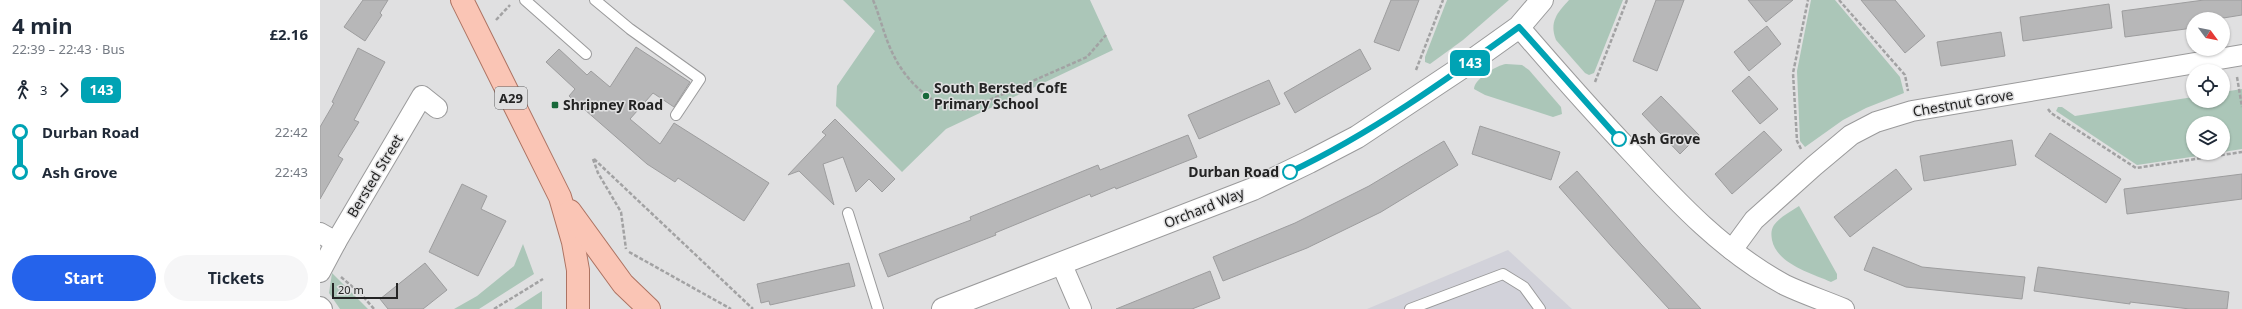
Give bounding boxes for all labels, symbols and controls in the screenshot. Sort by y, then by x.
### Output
text: 4 min [12,10,73,40]
north arrow [2186,12,2230,56]
map controls [2186,12,2230,160]
text: £2.16 [269,24,308,44]
text: 22:39 – 22:43 · Bus [12,40,125,58]
line badge: 143 [1447,50,1493,76]
text: 143 [1458,53,1482,72]
button: locate [2186,64,2230,108]
place label: South Bersted CofE Primary School [934,78,1067,113]
icon: walk [12,79,34,101]
icon: forward [53,79,75,101]
text: 143 [89,80,113,99]
text: 3 [40,81,47,99]
street label: Chestnut Grove [1911,84,2015,121]
road number: A29 [495,87,527,109]
marker: South Bersted CofE Primary School [921,91,931,101]
place label: Shripney Road [563,95,663,114]
marker: Shripney Road [550,100,560,110]
button: layers [2186,116,2230,160]
text: Durban Road [42,122,139,142]
text: 22:42 [275,123,308,141]
place label: Ash Grove [1630,129,1700,148]
street label: Bersted Street [342,131,407,221]
marker: Ash Grove [1611,131,1627,147]
text: Ash Grove [42,162,117,182]
place label: Durban Road [1188,162,1279,181]
text: 22:43 [275,163,308,181]
marker: Durban Road [1282,164,1298,180]
street label: Orchard Way [1161,182,1248,232]
button: Start [12,255,156,301]
button: Tickets [164,255,308,301]
scale bar [332,281,398,300]
text: 20 m [338,282,364,297]

